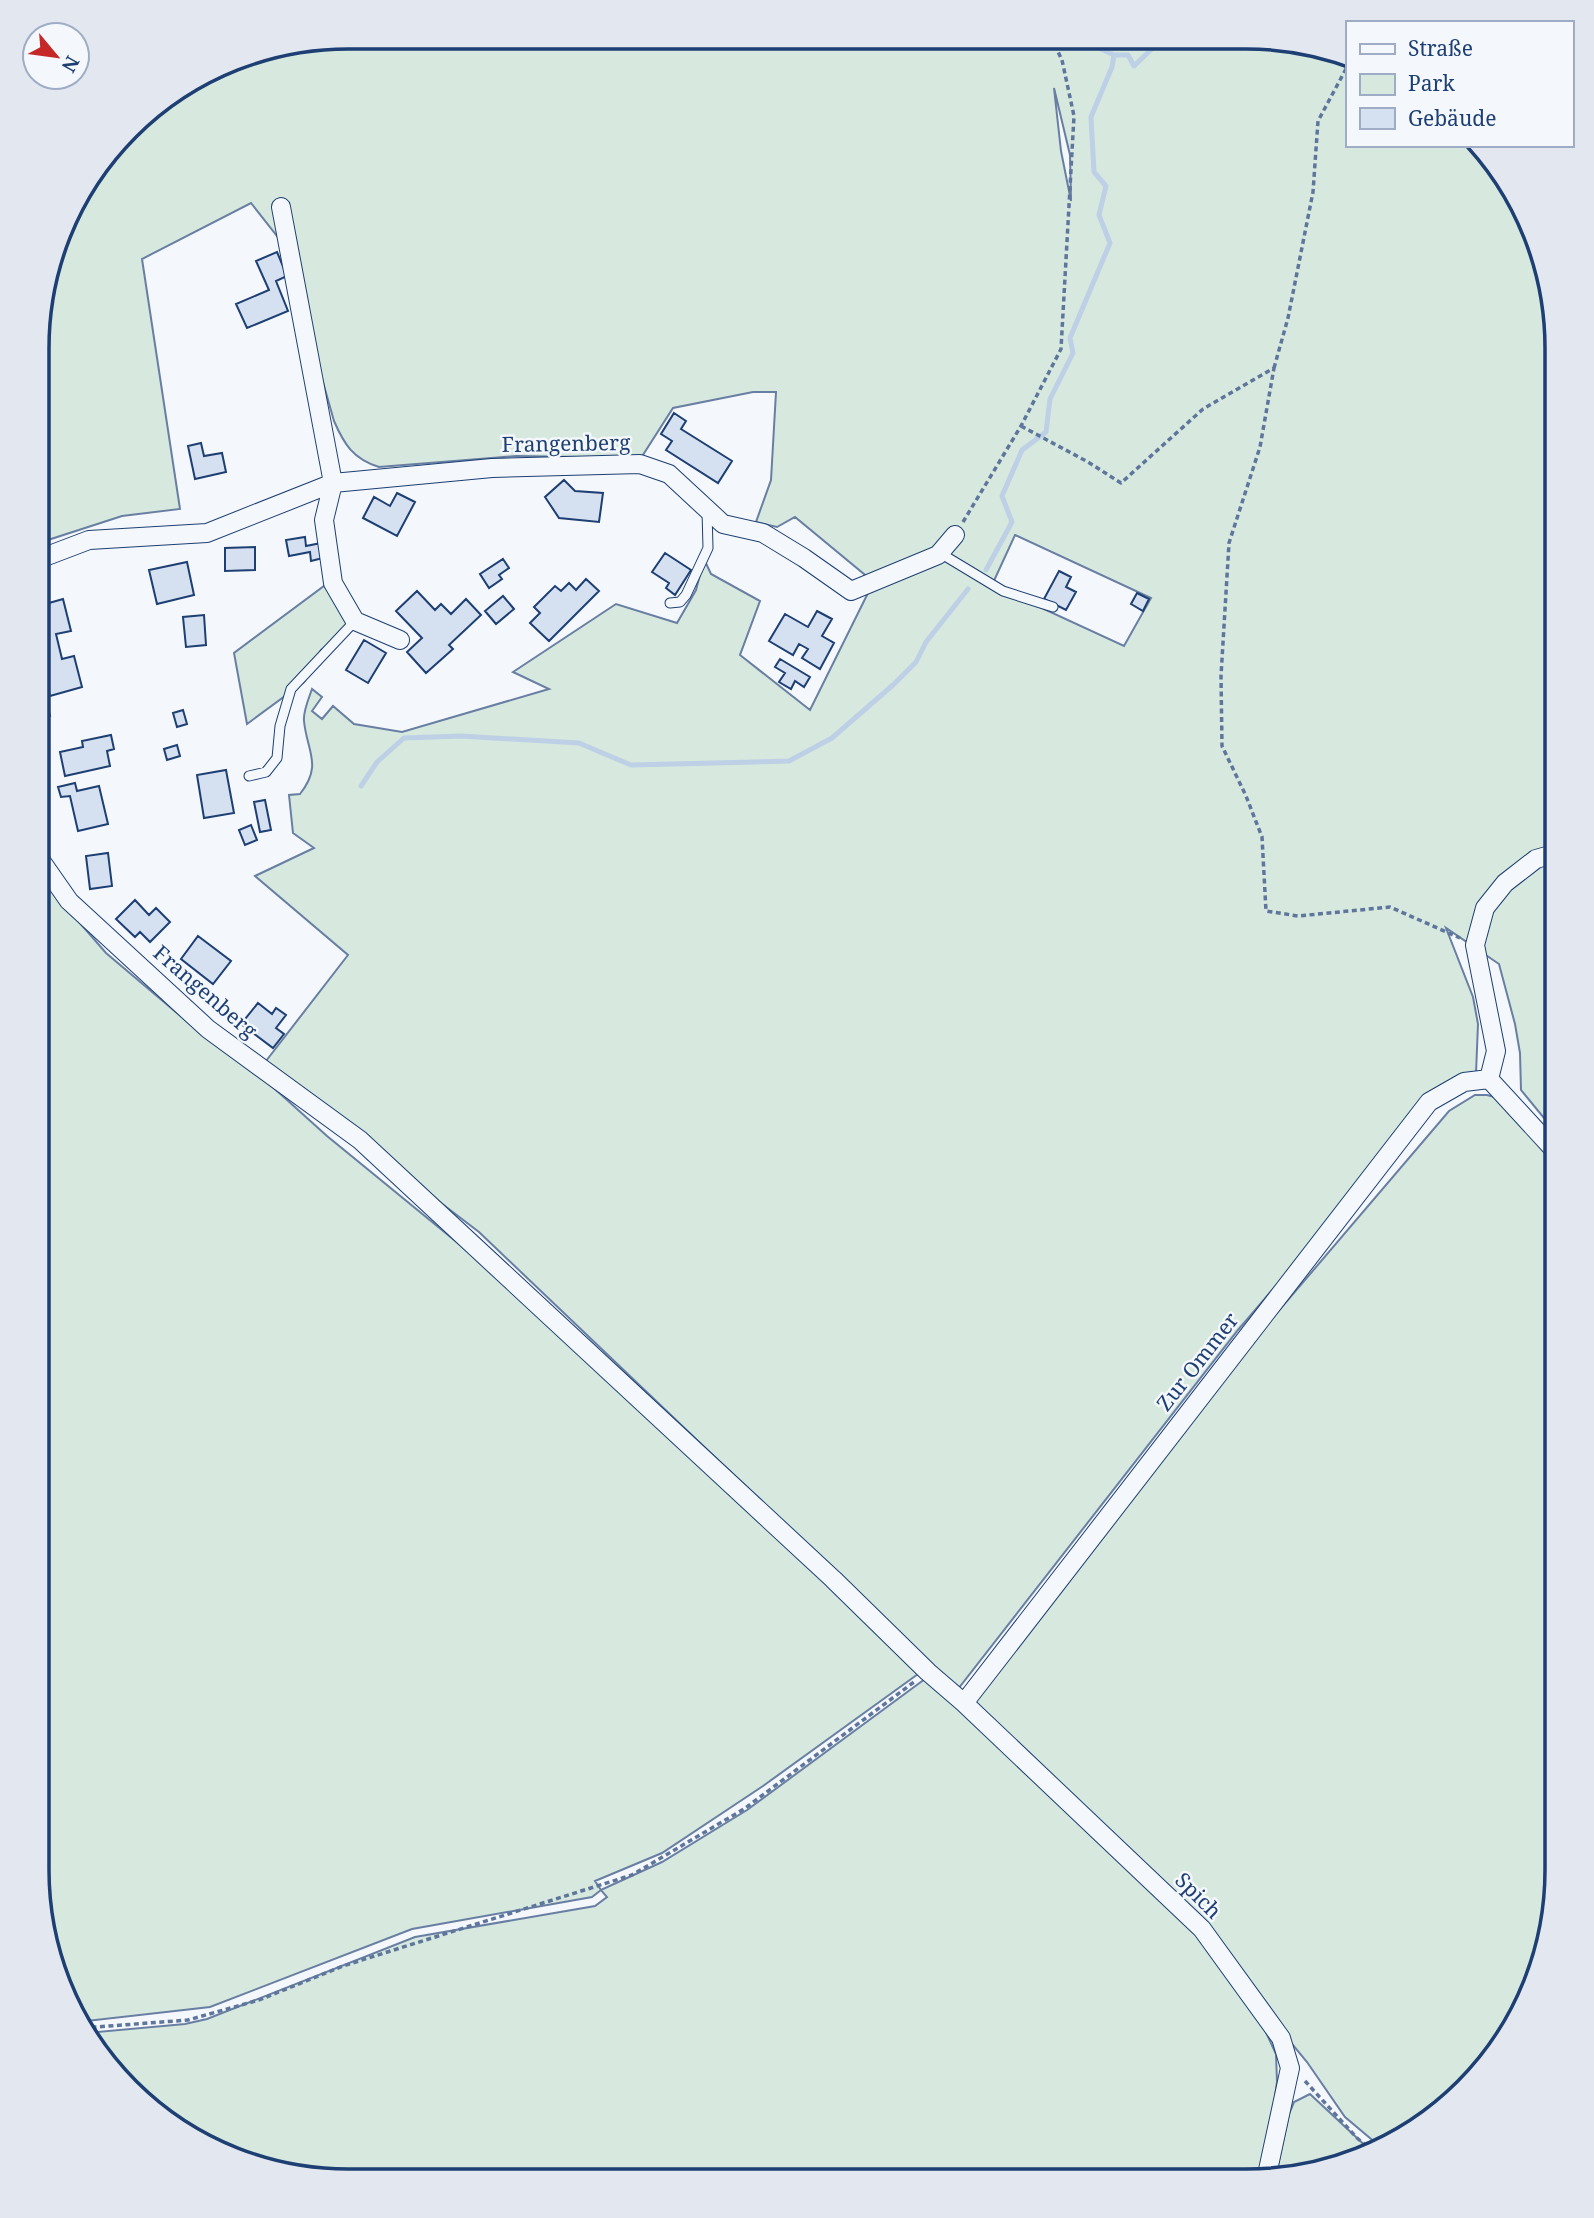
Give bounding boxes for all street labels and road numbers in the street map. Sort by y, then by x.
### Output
street label: Frangenberg [501,428,631,458]
street label: Frangenberg [148,938,264,1044]
street label: Zur Ommer [1150,1306,1244,1416]
street label: Spich [1169,1866,1228,1925]

